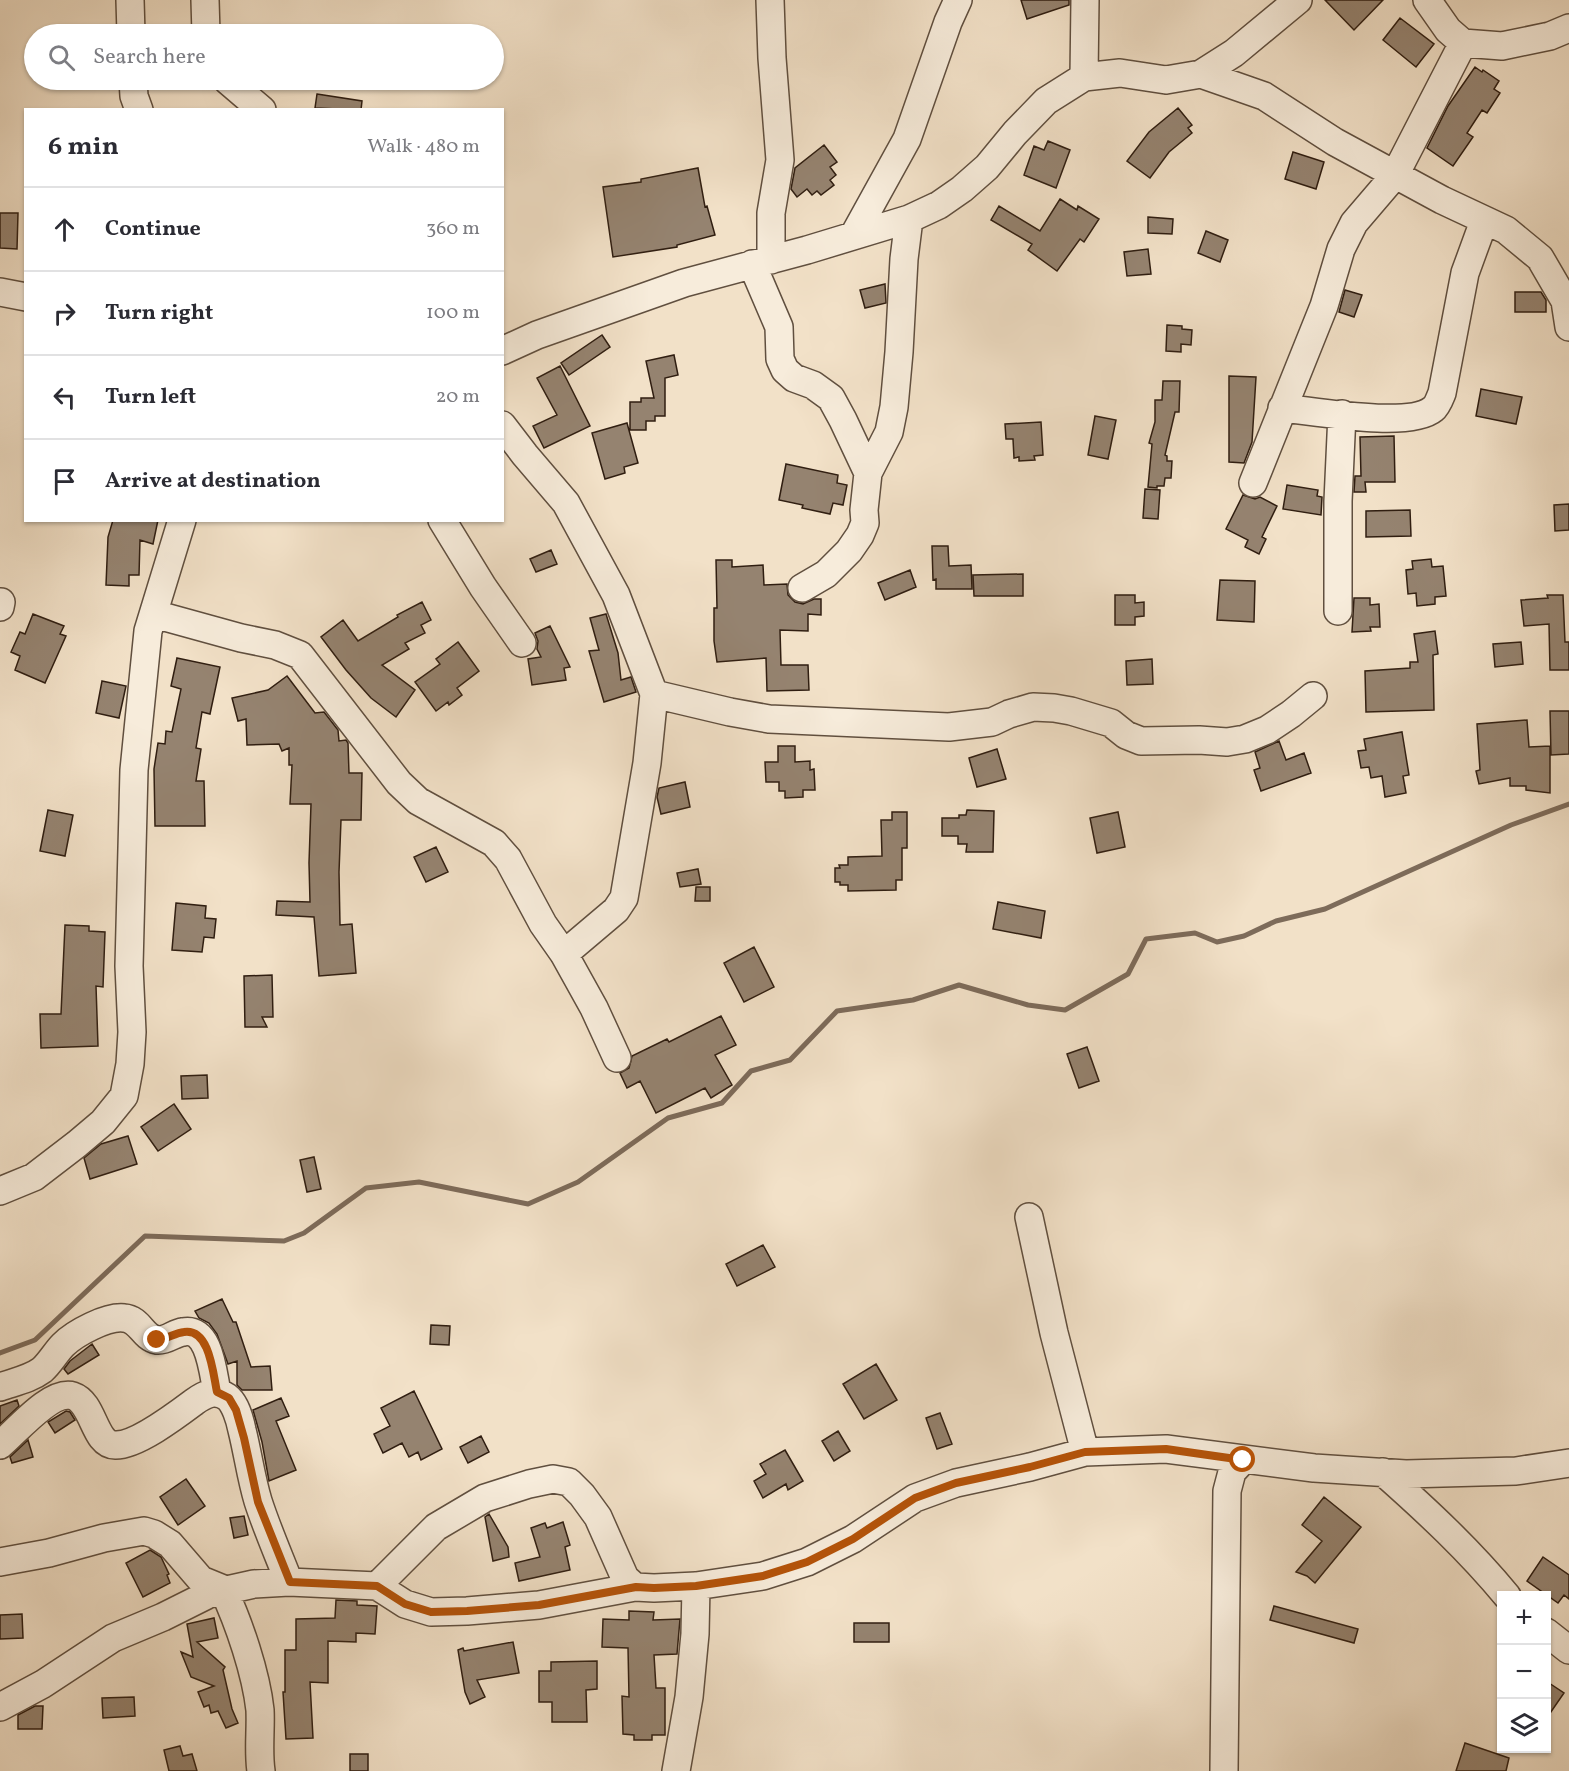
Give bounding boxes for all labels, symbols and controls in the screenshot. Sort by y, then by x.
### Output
search box [24,24,504,90]
icon: search [45,41,78,74]
text: Search here [93,42,206,73]
text: 6 min [48,129,119,165]
text: Walk · 480 m [367,133,480,161]
icon: ahead [48,213,81,246]
text: Continue [105,214,201,245]
text: 360 m [426,215,480,243]
icon: right [48,297,81,330]
text: Turn right [105,298,213,329]
text: 100 m [426,299,480,327]
icon: left [48,381,81,414]
text: Turn left [105,382,196,413]
text: 20 m [436,383,480,411]
icon: arrive [48,465,81,498]
text: Arrive at destination [105,466,321,497]
route end [143,1326,169,1352]
route start [1229,1446,1255,1472]
map controls [1497,1591,1551,1753]
button: + [1497,1591,1551,1645]
button: − [1497,1645,1551,1699]
button: layers [1497,1699,1551,1753]

